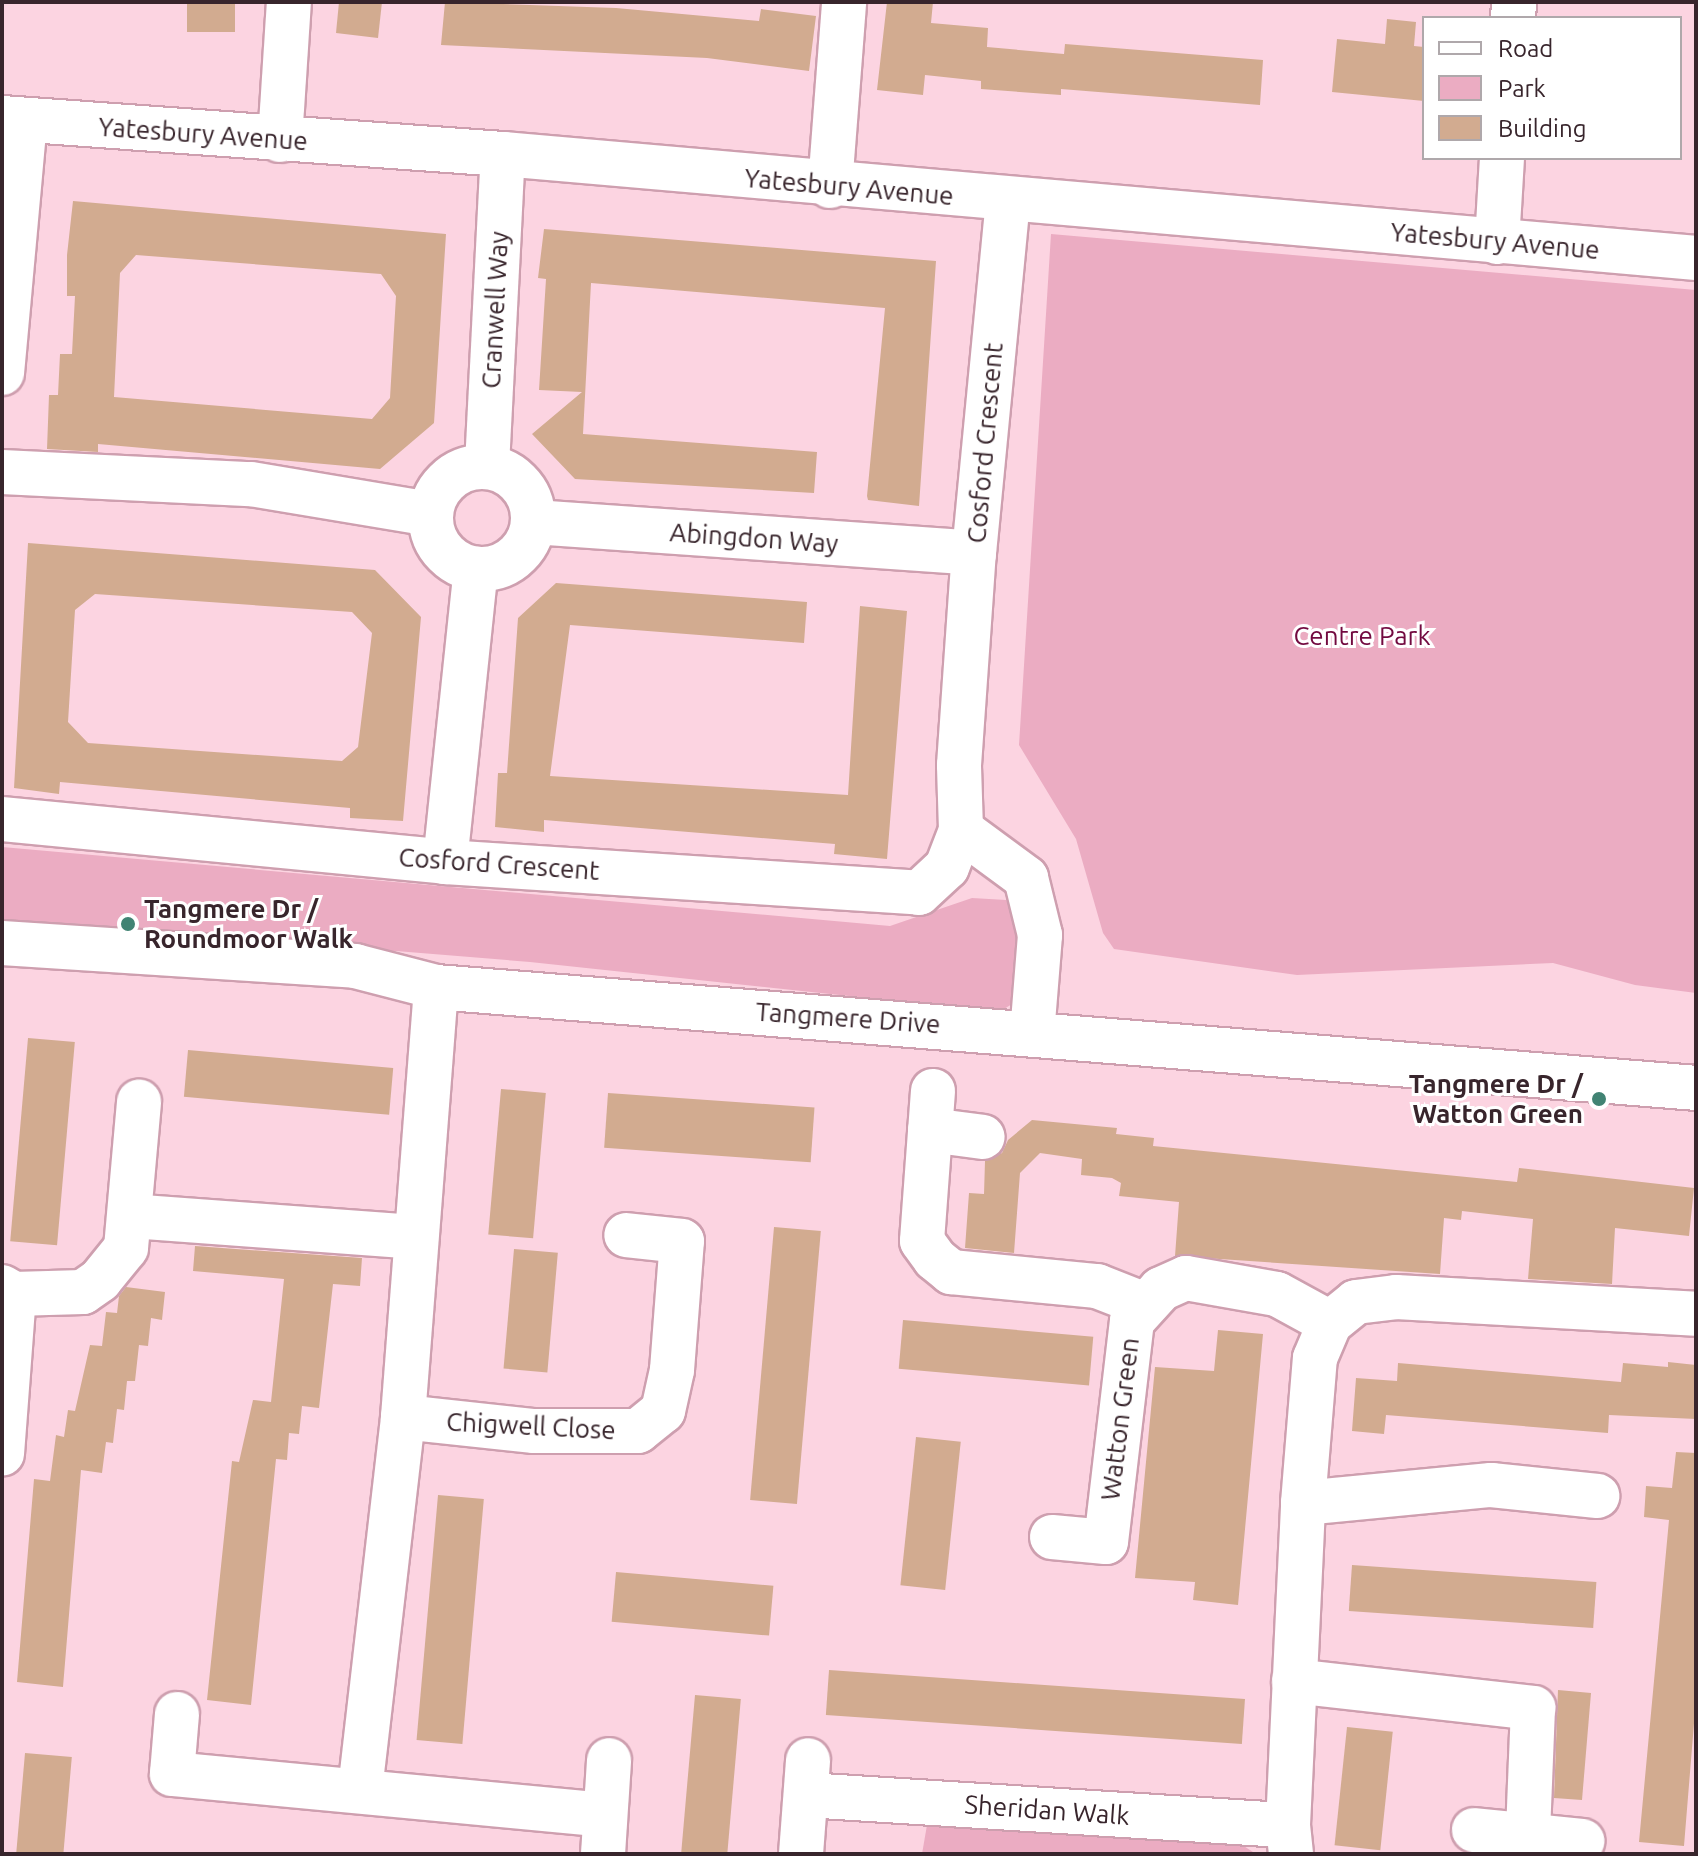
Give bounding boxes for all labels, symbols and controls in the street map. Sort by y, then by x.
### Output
legend [1422,16,1682,160]
text: Road [1498,35,1553,62]
text: Park [1498,75,1546,102]
street label: Yatesbury Avenue [97,111,309,157]
text: Building [1498,115,1586,142]
street label: Yatesbury Avenue [743,162,955,212]
street label: Yatesbury Avenue [1389,216,1601,266]
street label: Cranwell Way [475,231,515,389]
street label: Cosford Crescent [961,341,1009,545]
street label: Abingdon Way [669,517,839,559]
park label: Centre Park [1293,620,1431,652]
street label: Cosford Crescent [397,841,601,887]
place label: Tangmere Dr / Roundmoor Walk [144,893,353,954]
marker: Tangmere Dr / Roundmoor Walk [119,915,137,933]
street label: Tangmere Drive [755,996,941,1040]
place label: Tangmere Dr / Watton Green [1409,1068,1583,1130]
marker: Tangmere Dr / Watton Green [1590,1090,1608,1108]
street label: Watton Green [1095,1336,1145,1502]
street label: Chigwell Close [445,1406,617,1446]
street label: Sheridan Walk [964,1789,1130,1831]

